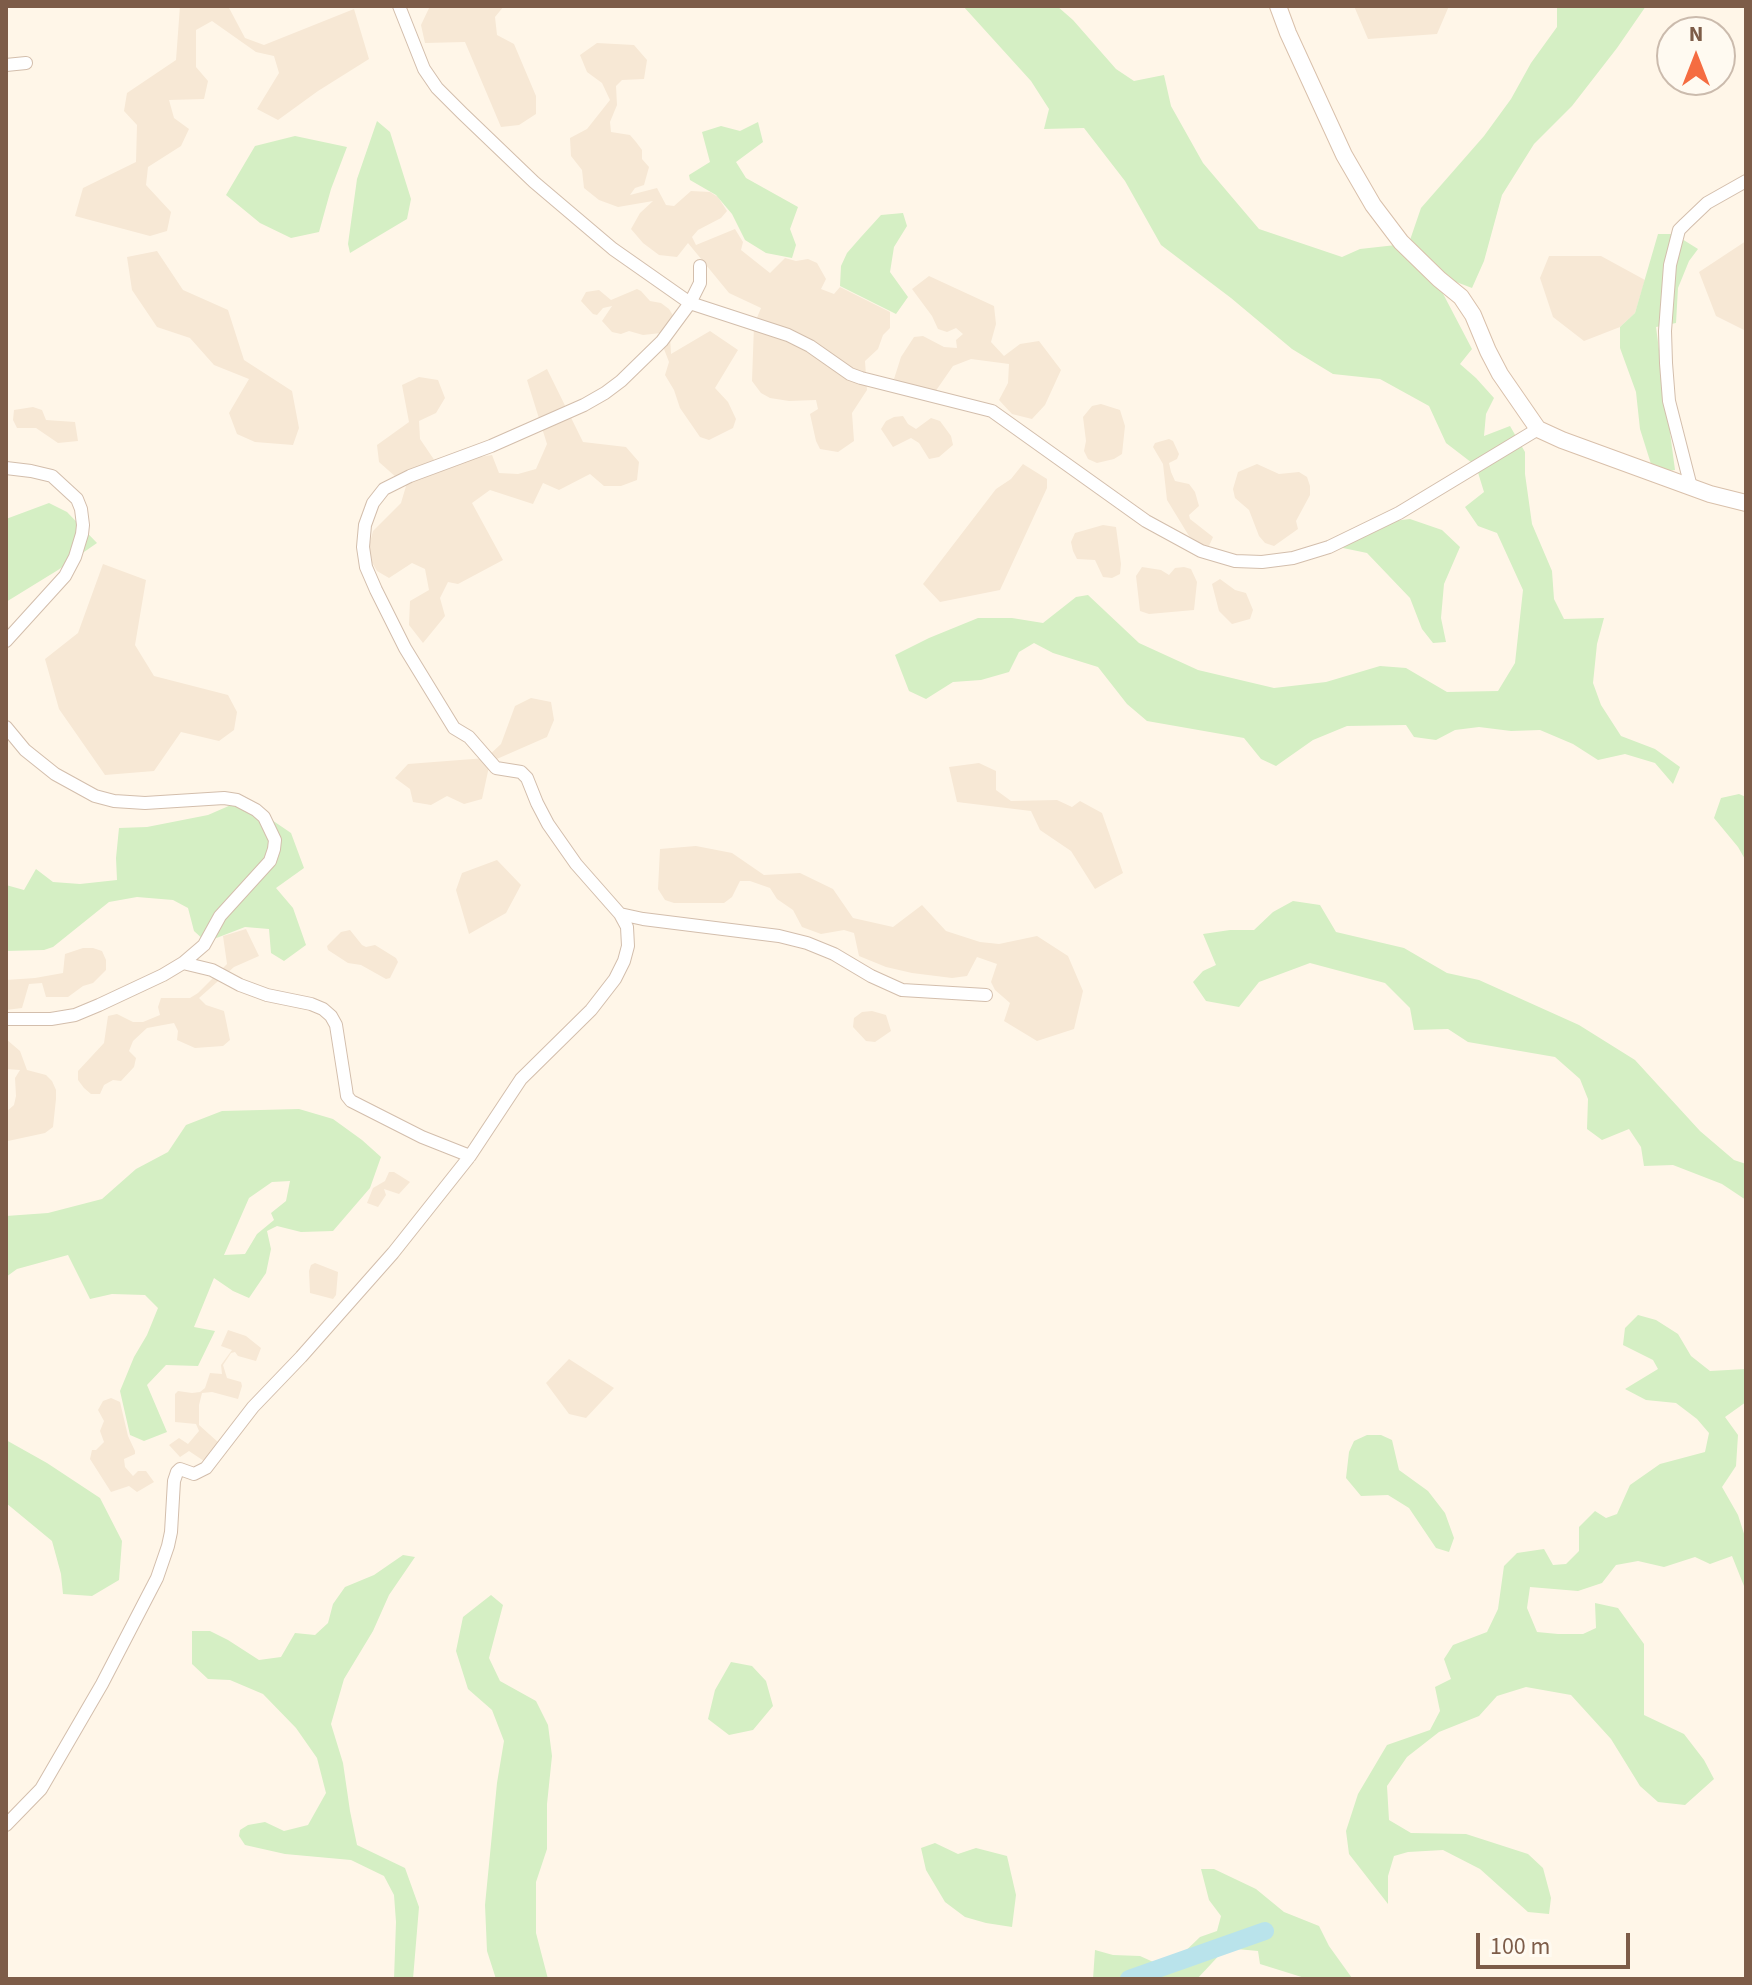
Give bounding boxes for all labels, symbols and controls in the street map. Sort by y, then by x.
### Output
north arrow [1656,16,1736,96]
text: N [1689,18,1703,50]
scale bar [1480,1917,1634,1967]
text: 100 m [1490,1929,1550,1964]

